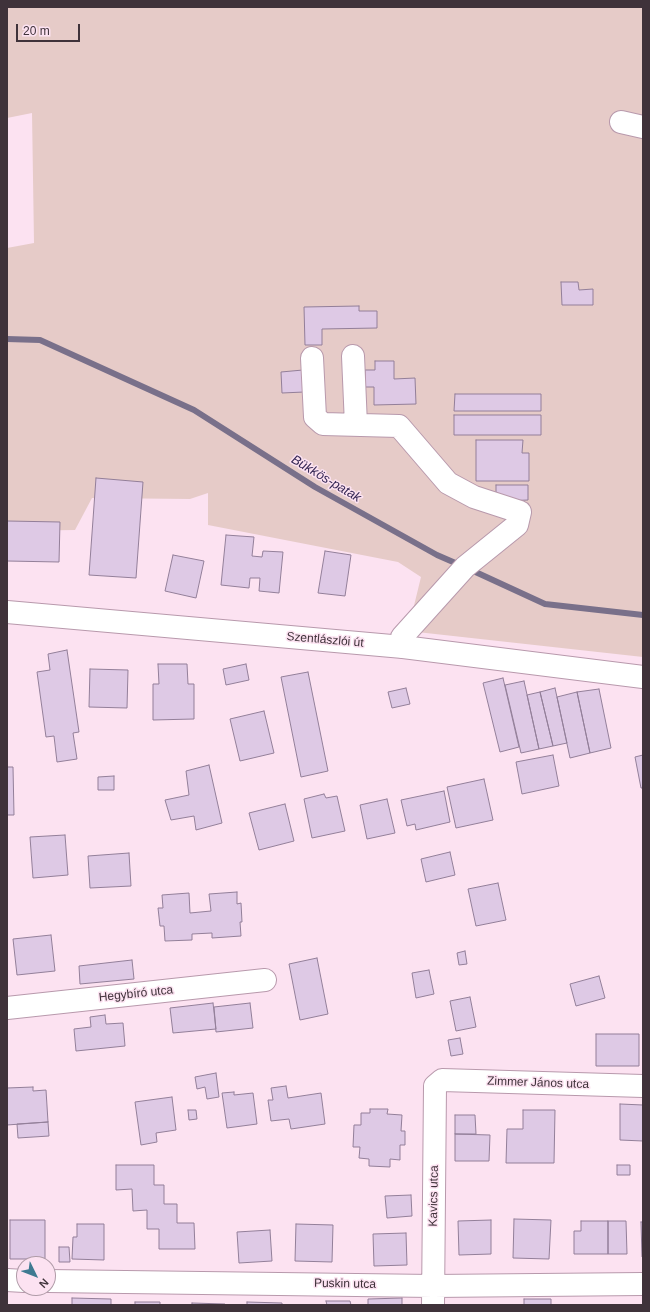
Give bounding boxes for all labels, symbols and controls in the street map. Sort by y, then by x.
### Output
scale bar [18,16,82,42]
text: 20 m [23,24,50,38]
water label: Bükkös-patak [288,452,364,506]
street label: Szentlászlói út [286,629,364,651]
street label: Hegybíró utca [98,983,174,1005]
street label: Zimmer János utca [487,1074,589,1092]
street label: Kavics utca [426,1165,442,1227]
north arrow [16,1256,56,1296]
text: N [37,1276,51,1290]
street label: Puskin utca [314,1276,376,1292]

